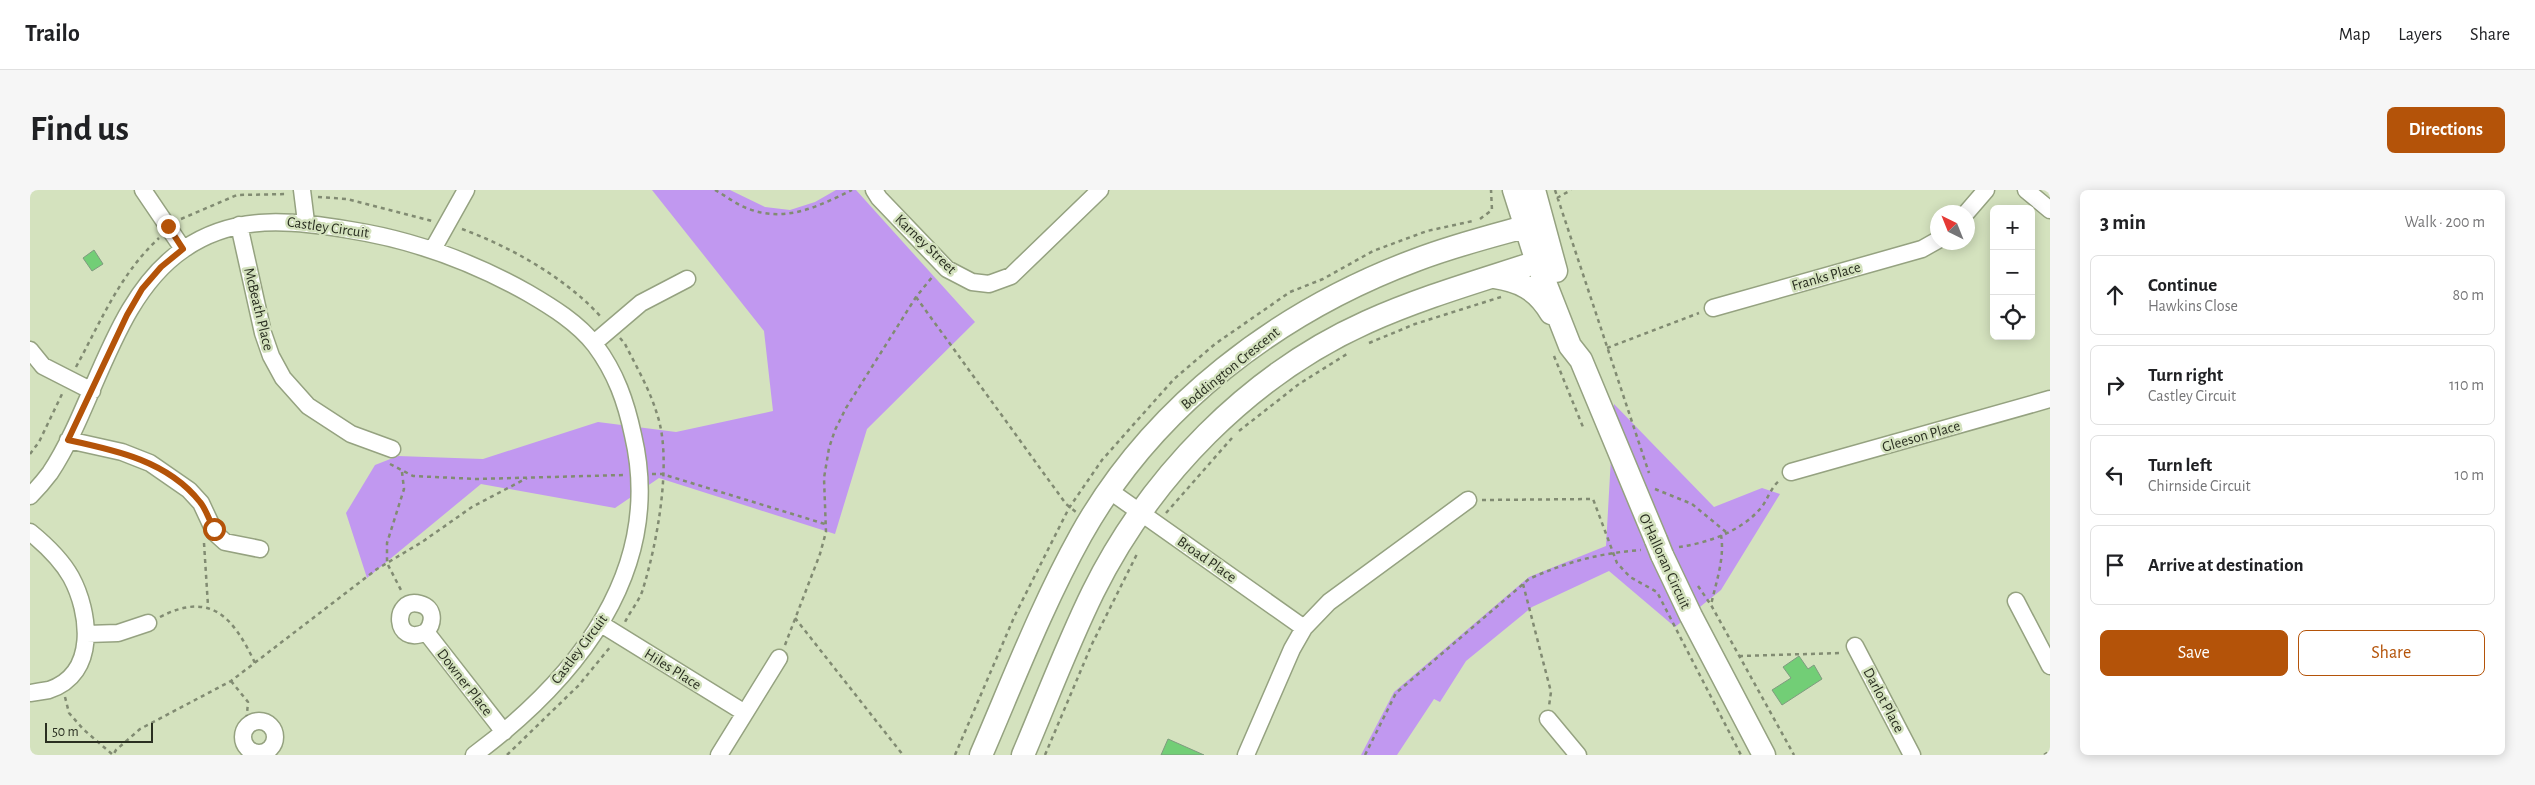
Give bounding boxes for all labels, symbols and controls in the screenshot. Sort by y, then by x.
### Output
text: Trailo [25,22,80,46]
text: Map [2339,26,2370,44]
text: Layers [2398,26,2442,44]
text: Share [2470,26,2510,44]
button: Directions [2387,107,2505,153]
text: Find us [30,112,129,147]
north arrow [1930,205,1975,250]
map controls [1990,205,2035,340]
button: + [1990,205,2035,250]
street label: Karney Street [892,212,959,277]
text: 3 min [2100,212,2146,233]
street label: Castley Circuit [286,214,370,241]
text: Walk · 200 m [2404,214,2485,230]
route end [157,215,180,238]
button: − [1990,250,2035,295]
street label: Franks Place [1790,259,1862,293]
street label: McBeath Place [241,266,276,352]
text: Continue [2148,276,2217,295]
icon: ahead [2101,281,2129,309]
text: 80 m [2453,287,2484,303]
button: locate [1990,295,2035,340]
text: Hawkins Close [2148,298,2238,314]
street label: Boddington Crescent [1178,324,1282,412]
text: Turn right [2148,366,2223,385]
icon: right [2101,371,2129,399]
text: 110 m [2449,377,2484,393]
text: Castley Circuit [2148,388,2236,404]
street label: Gleeson Place [1880,418,1962,455]
text: Turn left [2148,456,2212,475]
icon: left [2101,461,2129,489]
text: 10 m [2455,467,2484,483]
text: Chirnside Circuit [2148,478,2251,494]
street label: O'Halloran Circuit [1636,511,1693,611]
route start [203,518,226,541]
street label: Broad Place [1174,534,1239,585]
icon: arrive [2101,551,2129,579]
text: Arrive at destination [2148,556,2304,575]
street label: Castley Circuit [549,612,610,687]
button: Save [2100,630,2288,676]
button: Share [2298,630,2485,676]
street label: Downer Place [434,646,495,719]
street label: Hiles Place [642,646,704,693]
street label: Darlot Place [1860,665,1907,735]
scale bar [45,720,152,743]
text: 50 m [52,725,79,739]

